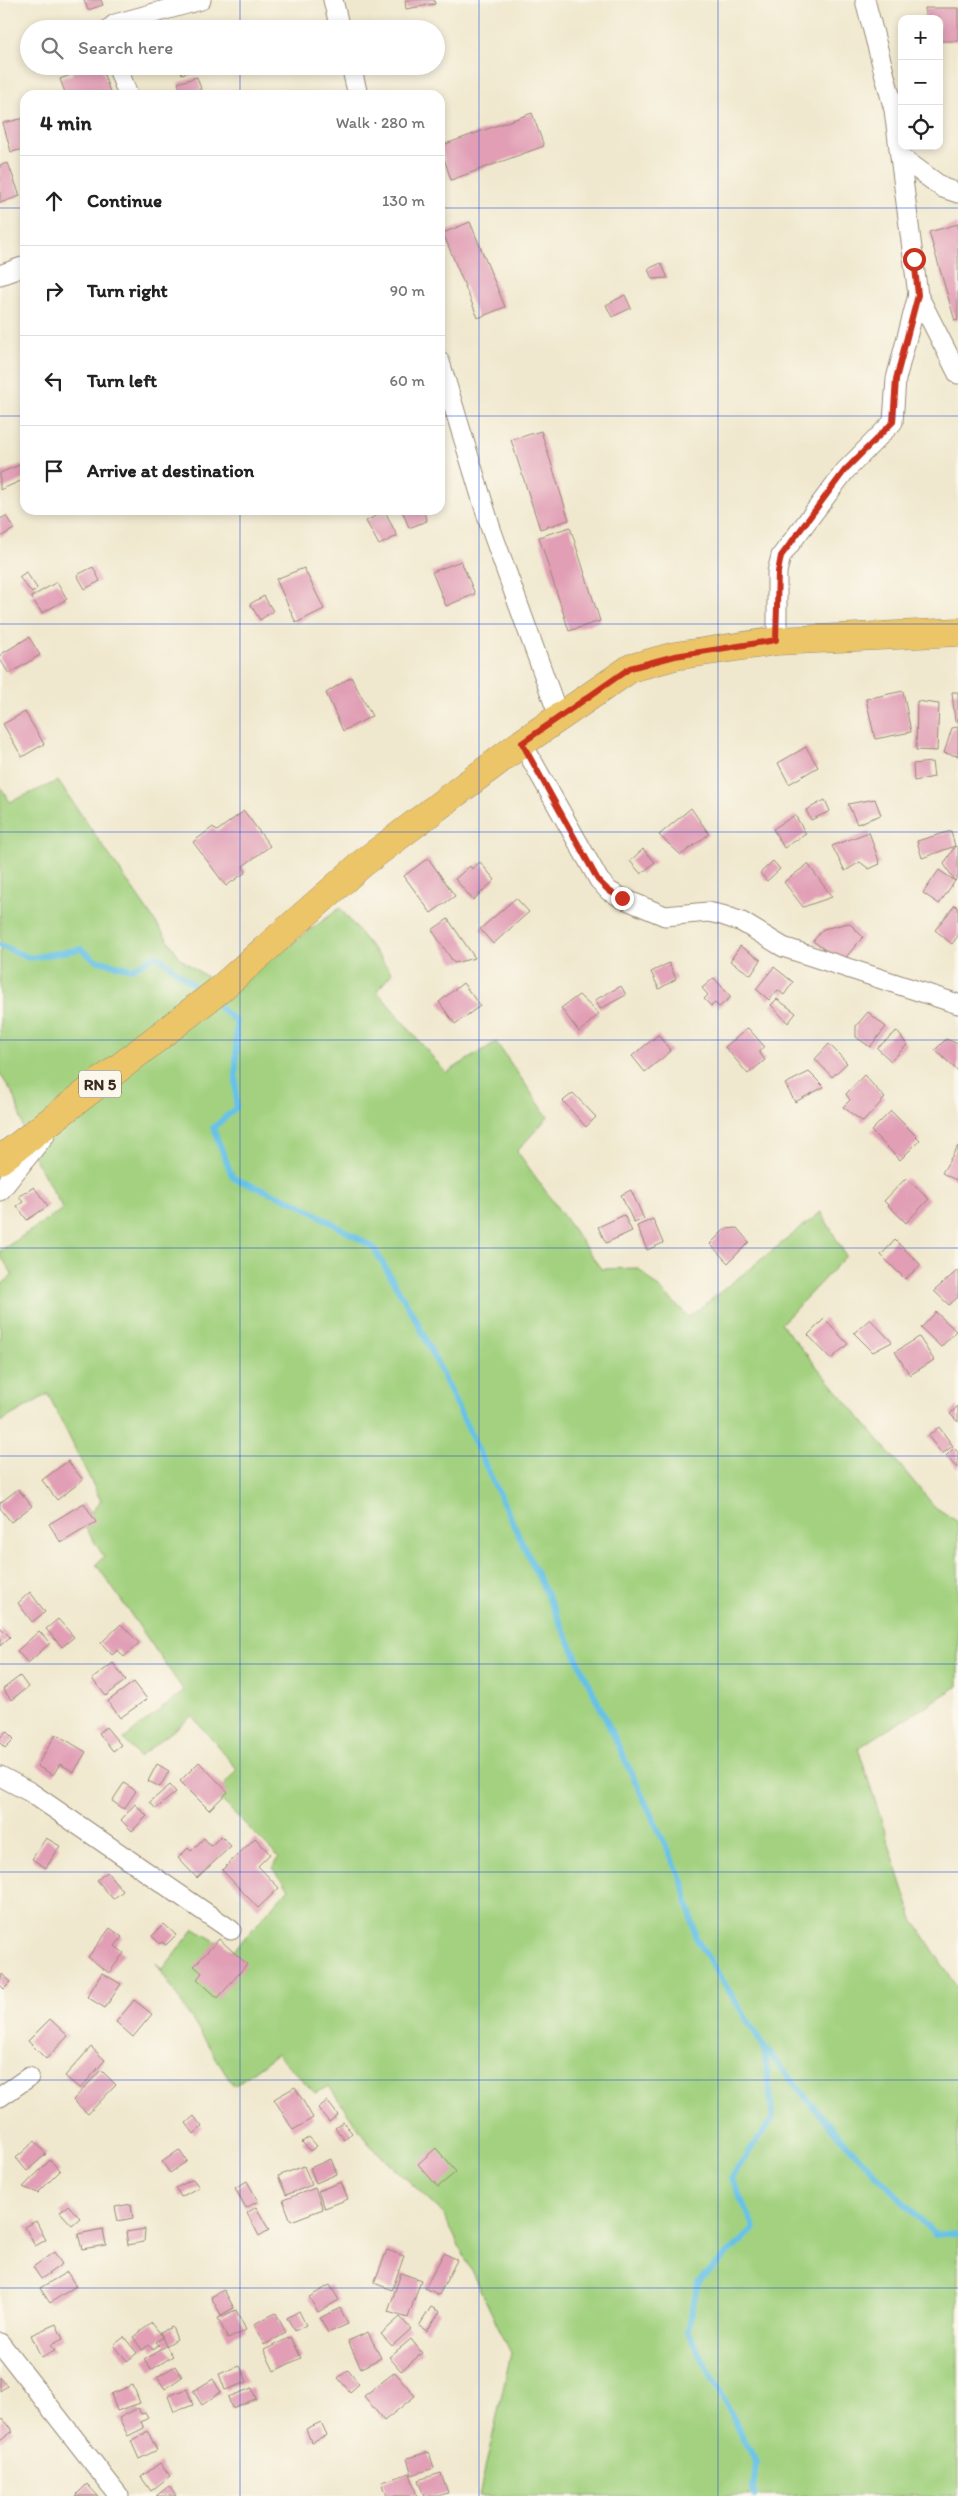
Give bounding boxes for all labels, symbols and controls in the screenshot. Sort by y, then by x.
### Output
map controls [898,15,943,150]
button: + [898,15,943,60]
search box [20,20,445,75]
icon: search [38,34,66,62]
text: Search here [78,36,173,59]
button: − [898,60,943,105]
button: locate [898,105,943,150]
text: 4 min [40,110,92,135]
text: Walk · 280 m [336,113,425,132]
icon: ahead [40,187,68,215]
text: Continue [87,189,162,212]
text: 130 m [382,191,425,210]
route start [903,248,926,271]
icon: right [40,277,68,305]
text: Turn right [87,279,168,302]
text: 90 m [390,281,425,300]
icon: left [40,367,68,395]
text: Turn left [87,369,157,392]
text: 60 m [390,371,425,390]
icon: arrive [40,457,68,485]
text: Arrive at destination [87,459,254,482]
route end [611,887,634,910]
road number: RN 5 [79,1070,121,1098]

